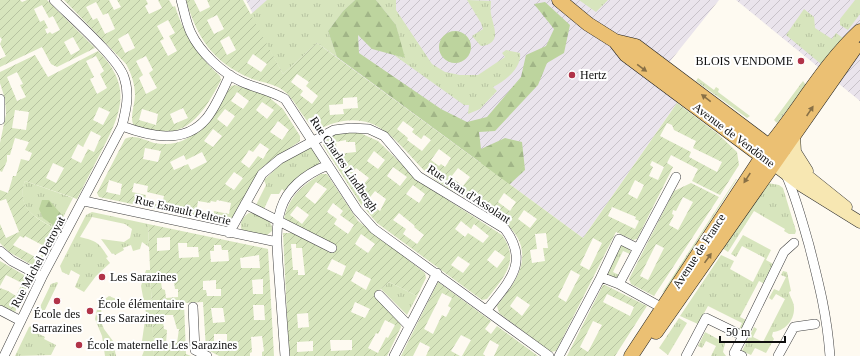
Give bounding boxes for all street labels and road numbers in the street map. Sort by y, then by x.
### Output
street label: Avenue de Vendôme [690,100,778,170]
street label: Rue Charles Lindbergh [307,114,381,214]
street label: Rue Jean d'Assolant [425,162,514,227]
street label: Rue Esnault Pelterie [134,192,232,228]
street label: Avenue de France [670,211,728,291]
street label: Rue Michel Detroyat [8,213,68,310]

